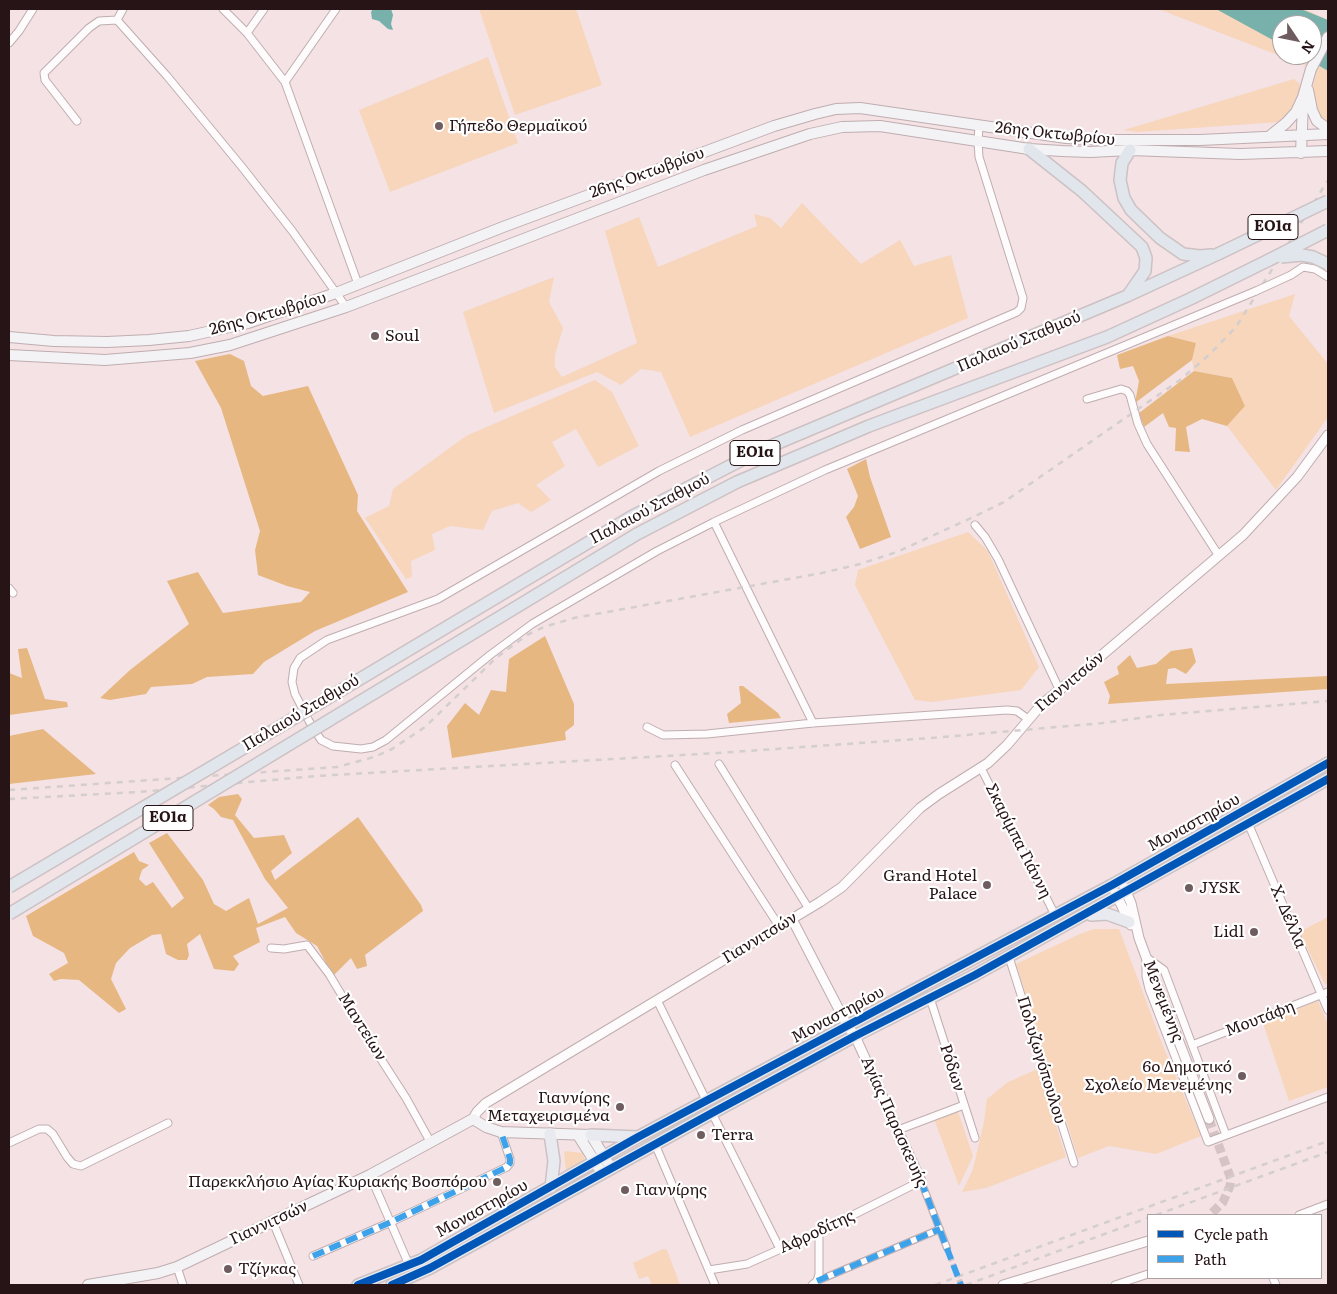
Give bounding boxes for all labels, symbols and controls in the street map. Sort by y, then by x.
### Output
north arrow [1272,15,1322,65]
text: N [1297,37,1320,58]
place label: Γήπεδο Θερμαϊκού [449,116,587,136]
street label: 26ης Οκτωβρίου [994,118,1116,150]
marker: Γήπεδο Θερμαϊκού [433,120,445,132]
street label: 26ης Οκτωβρίου [587,143,707,203]
road number: ΕΟ1α [1248,214,1298,240]
street label: 26ης Οκτωβρίου [207,288,329,340]
street label: Παλαιού Σταθμού [954,307,1084,377]
place label: Soul [385,326,419,346]
marker: Soul [369,330,381,342]
road number: ΕΟ1α [730,440,780,466]
street label: Παλαιού Σταθμού [587,469,713,549]
street label: Γιαννιτσών [1032,648,1108,716]
street label: Παλαιού Σταθμού [239,671,363,755]
street label: Σκαρίμπα Γιάννη [981,781,1055,901]
street label: Μοναστηρίου [1145,790,1243,856]
road number: ΕΟ1α [143,806,193,830]
place label: Grand Hotel Palace [883,866,977,904]
place label: JYSK [1199,878,1240,898]
marker: Grand Hotel Palace [981,879,993,891]
marker: JYSK [1183,882,1195,894]
street label: Χ. Δέλλα [1266,882,1310,952]
street label: Γιαννιτσών [719,908,801,968]
place label: Lidl [1213,922,1244,942]
marker: Lidl [1248,926,1260,938]
street label: Μενεμένης [1139,957,1187,1045]
street label: Μοναστηρίου [788,983,888,1047]
street label: Μαντείων [334,989,390,1065]
street label: Πολυζωγόπουλου [1012,994,1070,1126]
street label: Μουτάφη [1223,997,1297,1041]
street label: Ρόδων [935,1042,969,1094]
street label: Αγίας Παρασκευής [857,1054,931,1190]
place label: 6ο Δημοτικό Σχολείο Μενεμένης [1084,1057,1232,1095]
marker: 6ο Δημοτικό Σχολείο Μενεμένης [1236,1070,1248,1082]
place label: Γιαννίρης Μεταχειρισμένα [487,1088,610,1126]
marker: Γιαννίρης Μεταχειρισμένα [614,1101,626,1113]
place label: Terra [711,1125,754,1145]
marker: Terra [695,1129,707,1141]
place label: Παρεκκλήσιο Αγίας Κυριακής Βοσπόρου [188,1172,487,1192]
street label: Μοναστηρίου [433,1176,531,1242]
marker: Παρεκκλήσιο Αγίας Κυριακής Βοσπόρου [491,1176,503,1188]
place label: Γιαννίρης [635,1180,707,1200]
marker: Γιαννίρης [619,1184,631,1196]
street label: Γιαννιτσών [227,1197,311,1249]
street label: Αφροδίτης [776,1206,858,1258]
legend [1147,1214,1322,1279]
text: Cycle path [1194,1222,1268,1245]
text: Path [1194,1247,1227,1270]
place label: Τζίγκας [238,1259,296,1279]
marker: Τζίγκας [222,1263,234,1275]

